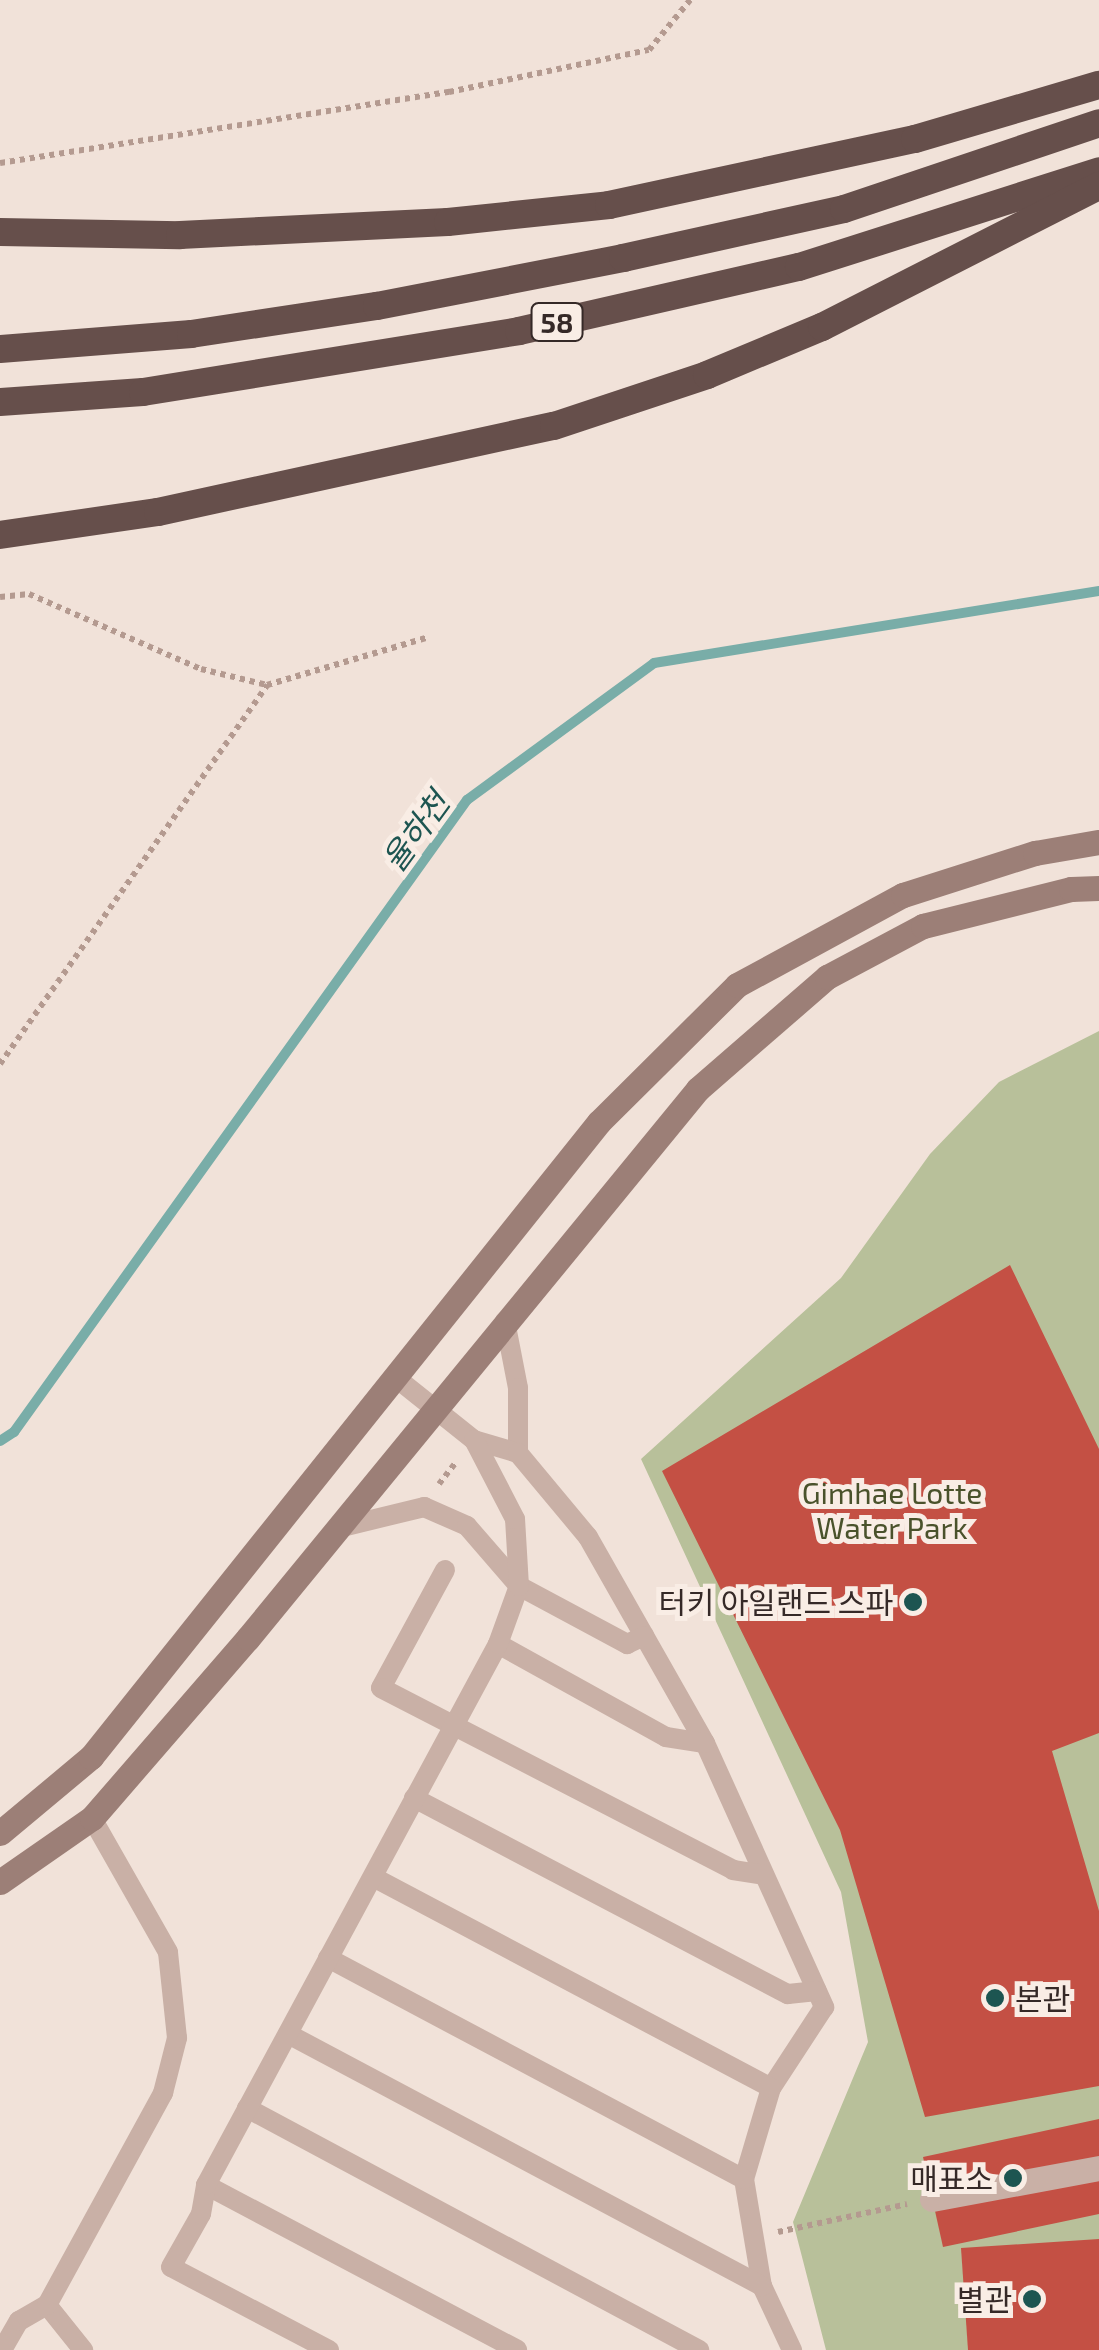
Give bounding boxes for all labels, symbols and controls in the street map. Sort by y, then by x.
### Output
road number: 58 [530,299,584,345]
water label: 율하천 [374,784,456,878]
park label: Gimhae Lotte Water Park [802,1474,982,1544]
place label: 터키 아일랜드 스파 [659,1584,893,1620]
marker: 터키 아일랜드 스파 [902,1591,924,1613]
place label: 본관 [1015,1980,1070,2016]
marker: 본관 [984,1987,1006,2009]
place label: 매표소 [910,2160,993,2196]
marker: 매표소 [1002,2167,1024,2189]
place label: 별관 [957,2281,1012,2317]
marker: 별관 [1021,2288,1043,2310]

